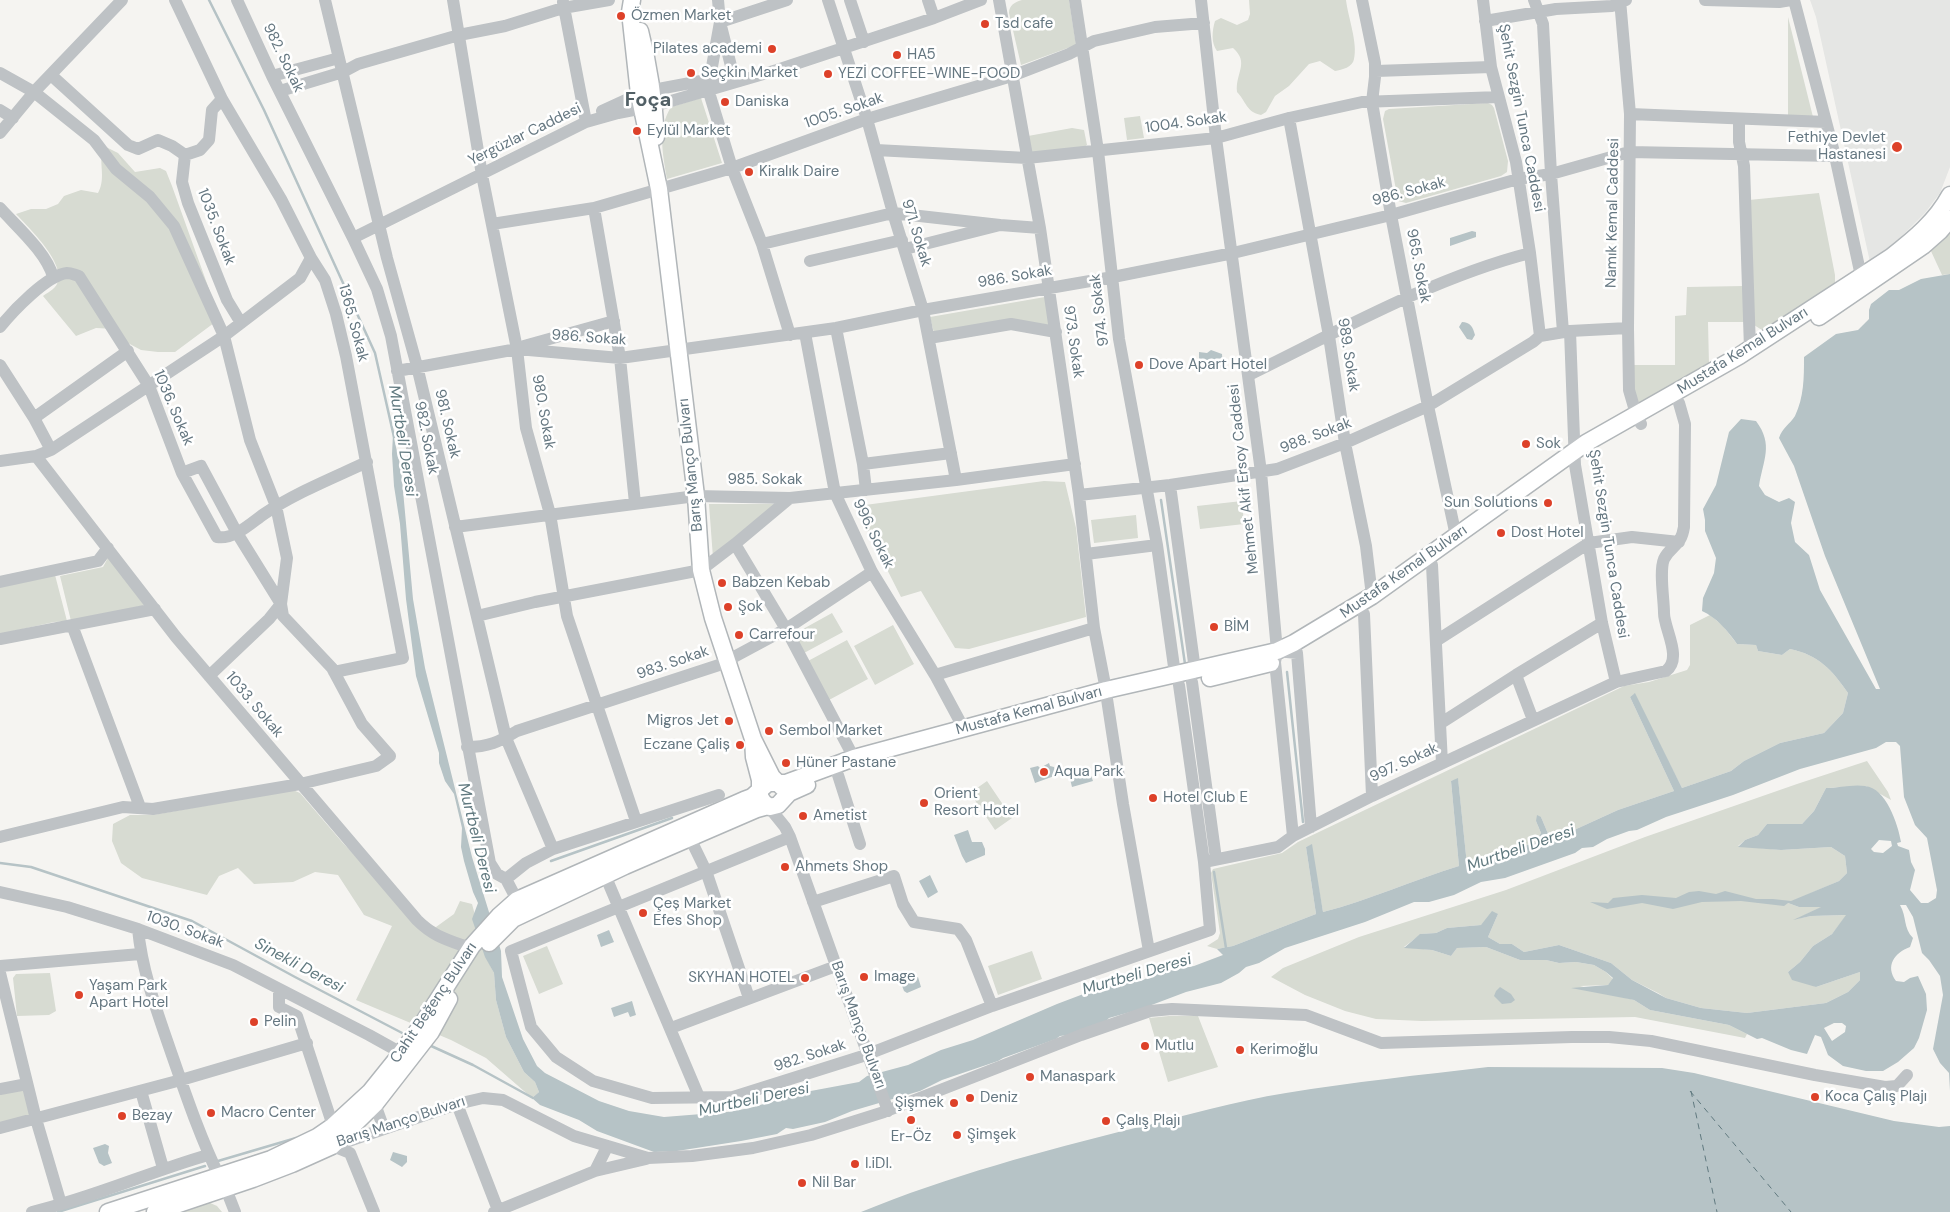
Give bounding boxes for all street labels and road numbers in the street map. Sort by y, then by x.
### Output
street label: 982. Sokak [259,21,307,95]
street label: Şehit Sezgin Tunca Caddesi [1494,23,1548,213]
street label: 1005. Sokak [802,89,886,133]
street label: Yergüzlar Caddesi [466,100,584,170]
street label: 1004. Sokak [1144,108,1228,138]
street label: Namık Kemal Caddesi [1603,138,1623,288]
street label: 986. Sokak [1370,174,1448,210]
street label: 1035. Sokak [193,186,239,268]
street label: 971. Sokak [897,197,935,269]
street label: 965. Sokak [1402,227,1434,305]
street label: 986. Sokak [977,262,1053,292]
street label: 974. Sokak [1087,273,1113,347]
street label: 1365. Sokak [334,282,372,364]
street label: Mustafa Kemal Bulvarı [1674,303,1812,399]
street label: 973. Sokak [1059,304,1087,380]
street label: 989. Sokak [1333,317,1363,393]
street label: 986. Sokak [551,326,627,350]
street label: 1036. Sokak [149,367,197,449]
street label: 980. Sokak [528,373,558,451]
street label: Mehmet Akif Ersoy Caddesi [1225,383,1263,575]
street label: 981. Sokak [430,388,464,460]
street label: Barış Manço Bulvarı [675,397,707,533]
street label: 982. Sokak [410,400,442,476]
street label: 988. Sokak [1278,414,1354,458]
street label: Şehit Sezgin Tunca Caddesi [1584,448,1632,640]
street label: 985. Sokak [727,471,803,489]
street label: 996. Sokak [848,496,898,572]
street label: Mustafa Kemal Bulvarı [1337,521,1471,623]
street label: 983. Sokak [635,642,711,684]
street label: 1033. Sokak [221,668,287,742]
street label: Mustafa Kemal Bulvarı [954,683,1104,739]
street label: 997. Sokak [1367,739,1441,787]
street label: 1030. Sokak [144,908,226,952]
street label: Cahit Beğenç Bulvarı [387,939,481,1067]
street label: Barış Manço Bulvarı [827,959,889,1091]
street label: 982. Sokak [772,1036,848,1076]
street label: Barış Manço Bulvarı [334,1093,468,1151]

